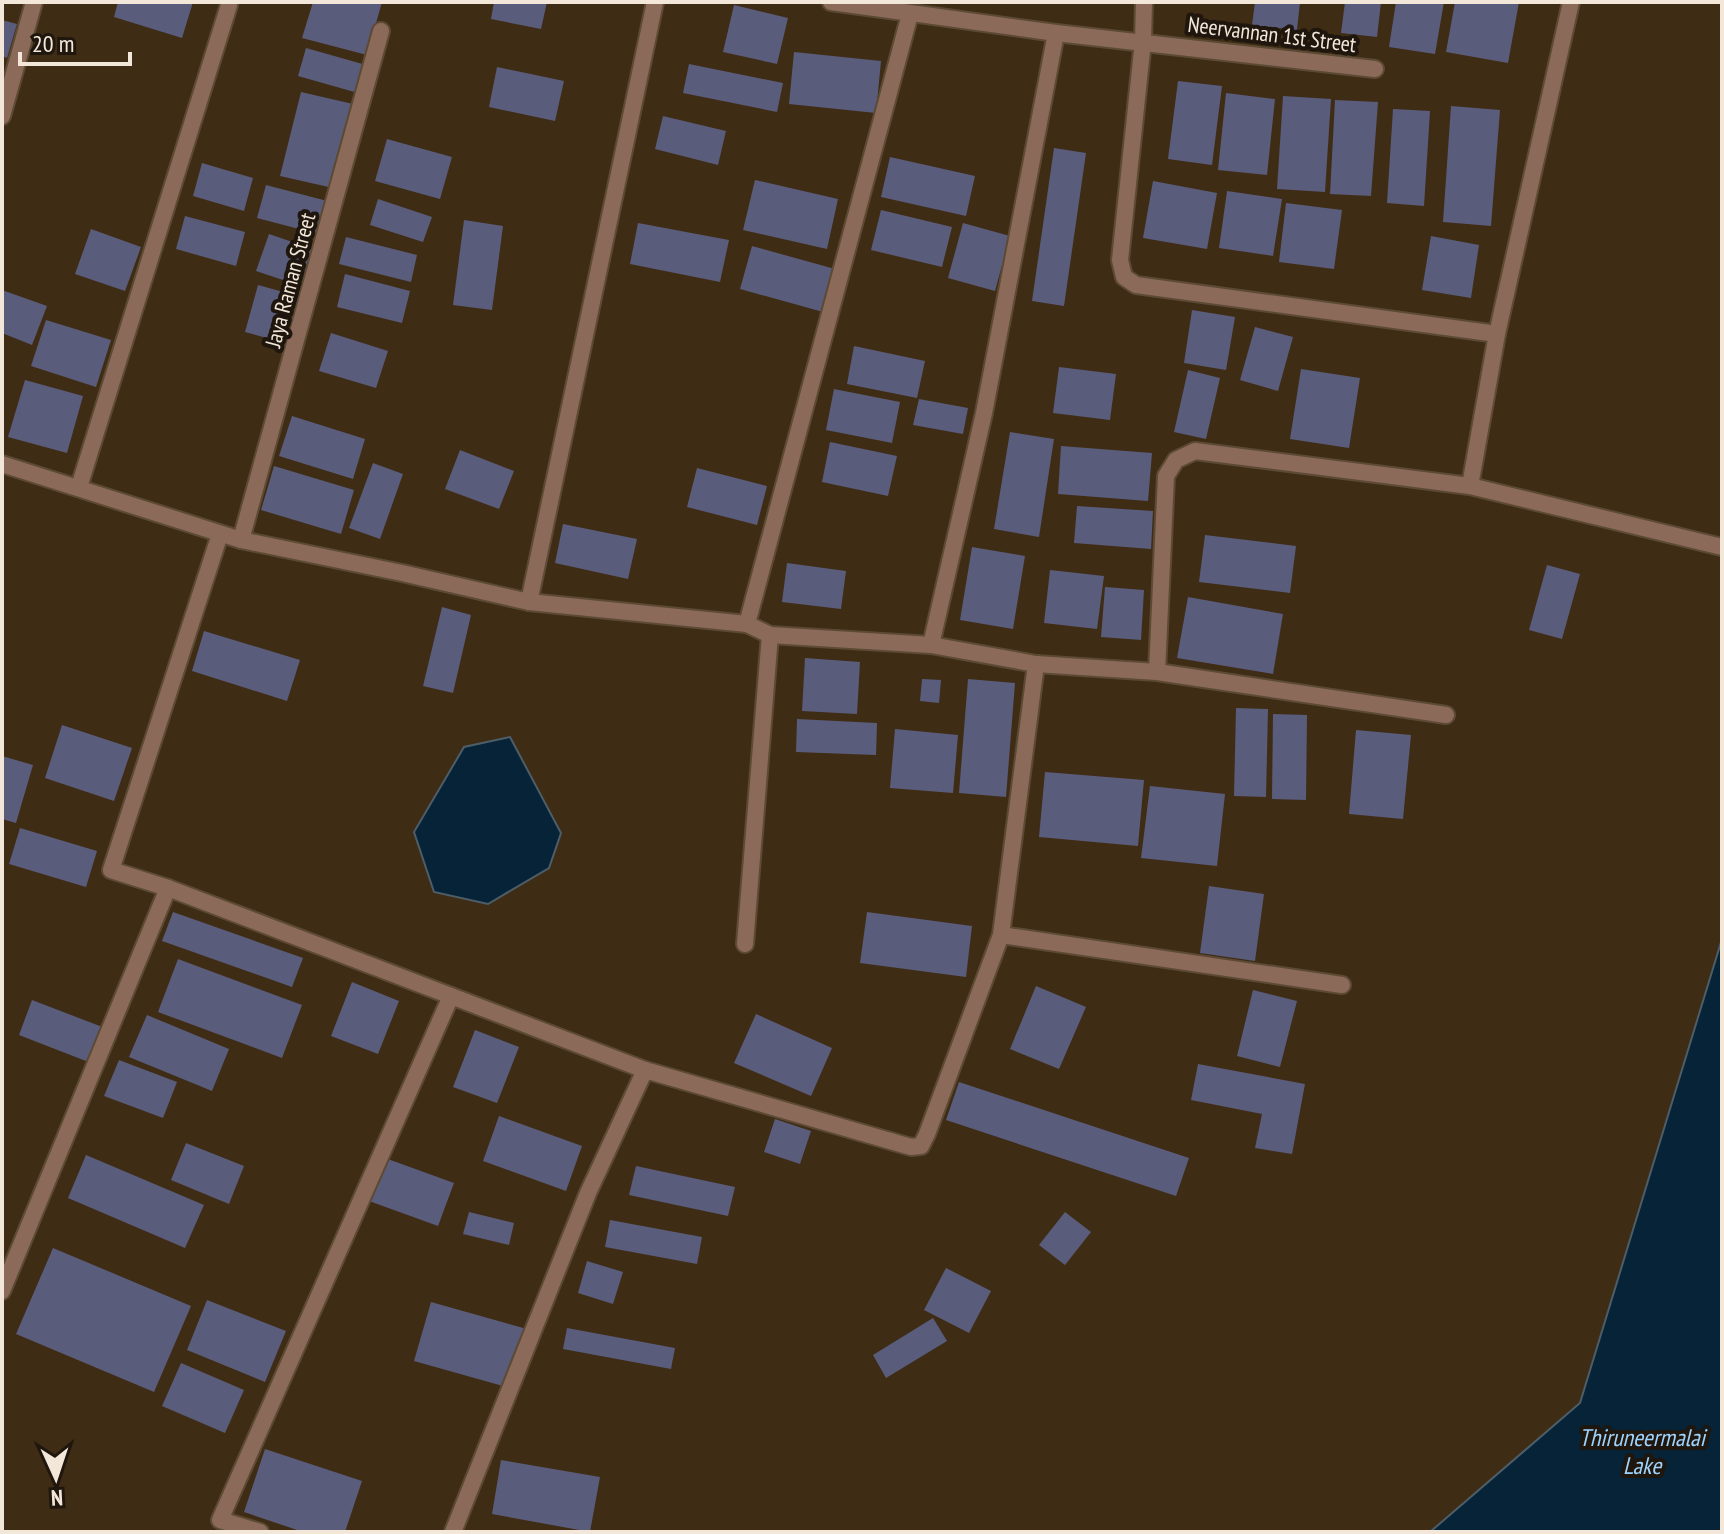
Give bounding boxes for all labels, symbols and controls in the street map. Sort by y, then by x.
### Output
street label: Neervannan 1st Street [1186,10,1358,58]
scale bar [20,16,130,66]
text: 20 m [32,28,74,59]
street label: Jaya Raman Street [258,210,321,351]
water label: Thiruneermalai Lake [1579,1422,1708,1481]
north arrow [16,1438,96,1518]
text: N [50,1484,64,1512]

